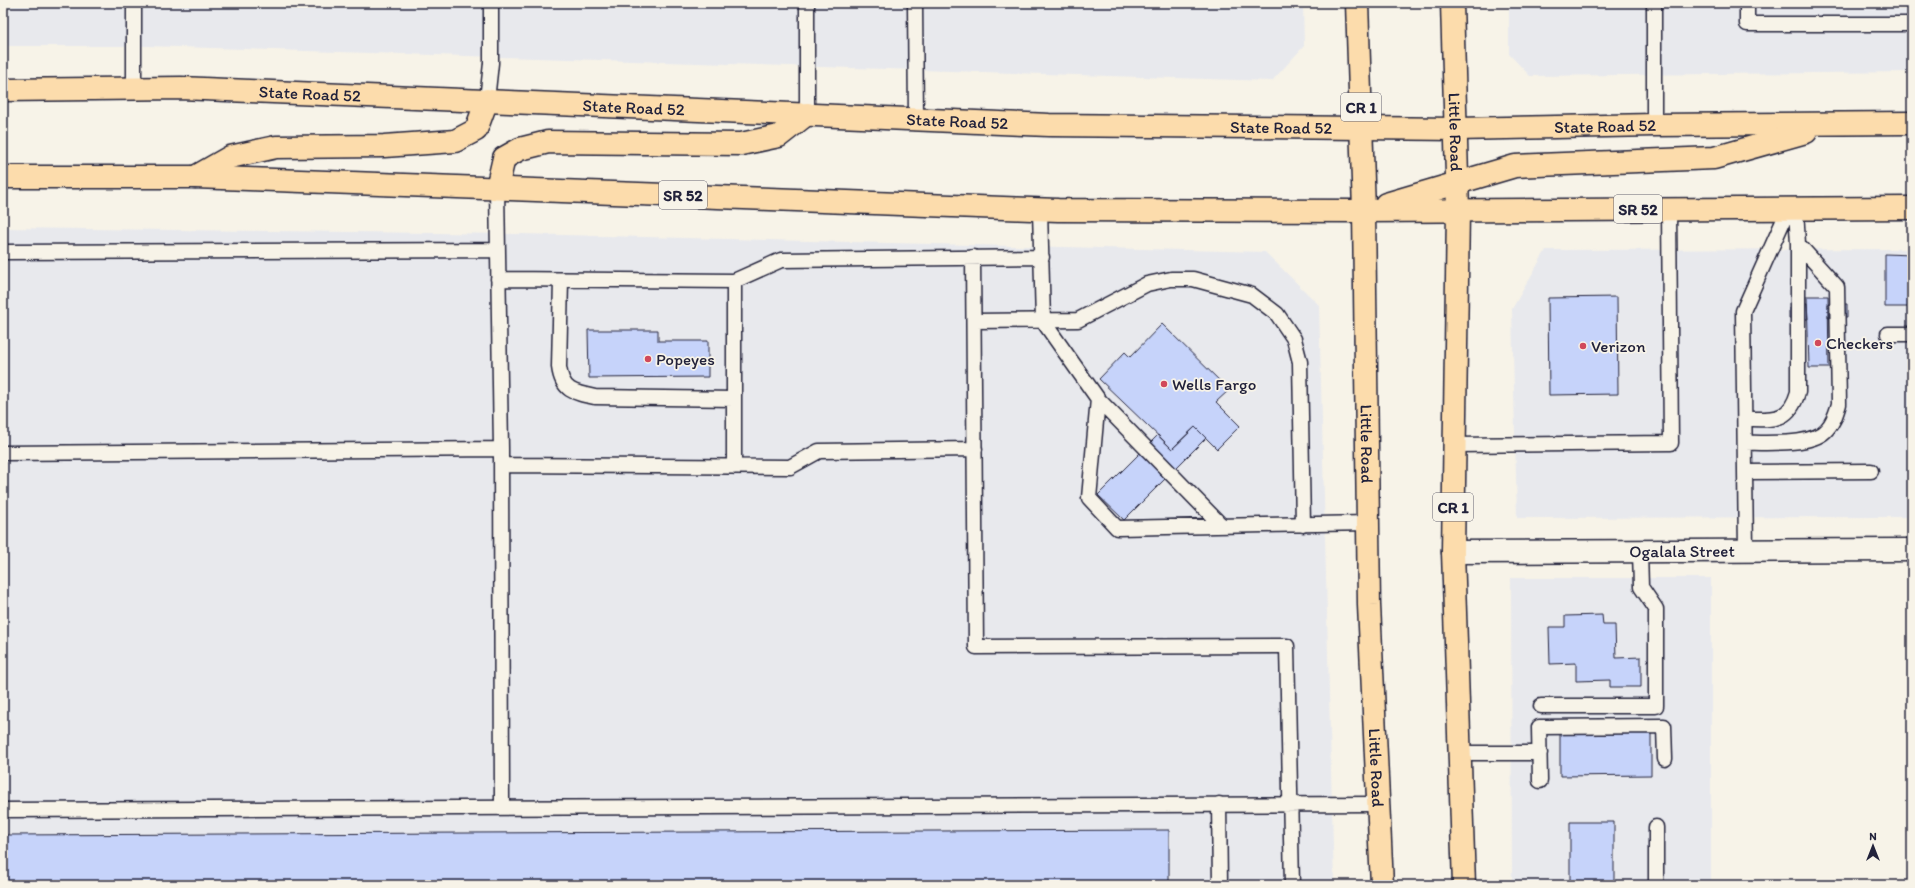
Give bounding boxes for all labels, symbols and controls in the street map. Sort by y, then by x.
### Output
street label: State Road 52 [258,81,361,106]
street label: Little Road [1445,92,1467,172]
road number: CR 1 [1341,93,1381,121]
street label: State Road 52 [582,95,685,119]
street label: State Road 52 [906,109,1009,133]
street label: State Road 52 [1554,115,1656,137]
street label: State Road 52 [1230,117,1332,138]
road number: SR 52 [659,181,707,209]
road number: SR 52 [1614,195,1662,223]
place label: Checkers [1826,333,1893,353]
place label: Verizon [1591,336,1646,356]
marker: Checkers [1813,338,1823,348]
marker: Verizon [1578,341,1588,351]
place label: Popeyes [656,349,715,369]
marker: Popeyes [643,354,653,364]
place label: Wells Fargo [1172,374,1256,394]
marker: Wells Fargo [1159,379,1169,389]
street label: Little Road [1356,404,1377,483]
road number: CR 1 [1433,493,1473,521]
street label: Ogalala Street [1629,541,1735,561]
street label: Little Road [1365,728,1388,808]
north arrow [1853,826,1893,866]
text: N [1869,830,1877,843]

